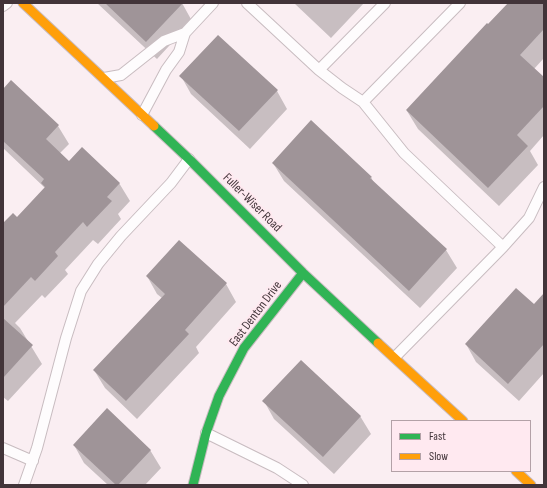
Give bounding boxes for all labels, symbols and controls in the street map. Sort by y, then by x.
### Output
street label: Fuller-Wiser Road [219,170,285,236]
street label: East Denton Drive [226,278,286,350]
legend [391,420,531,472]
text: Fast [429,429,446,444]
text: Slow [429,449,448,464]

